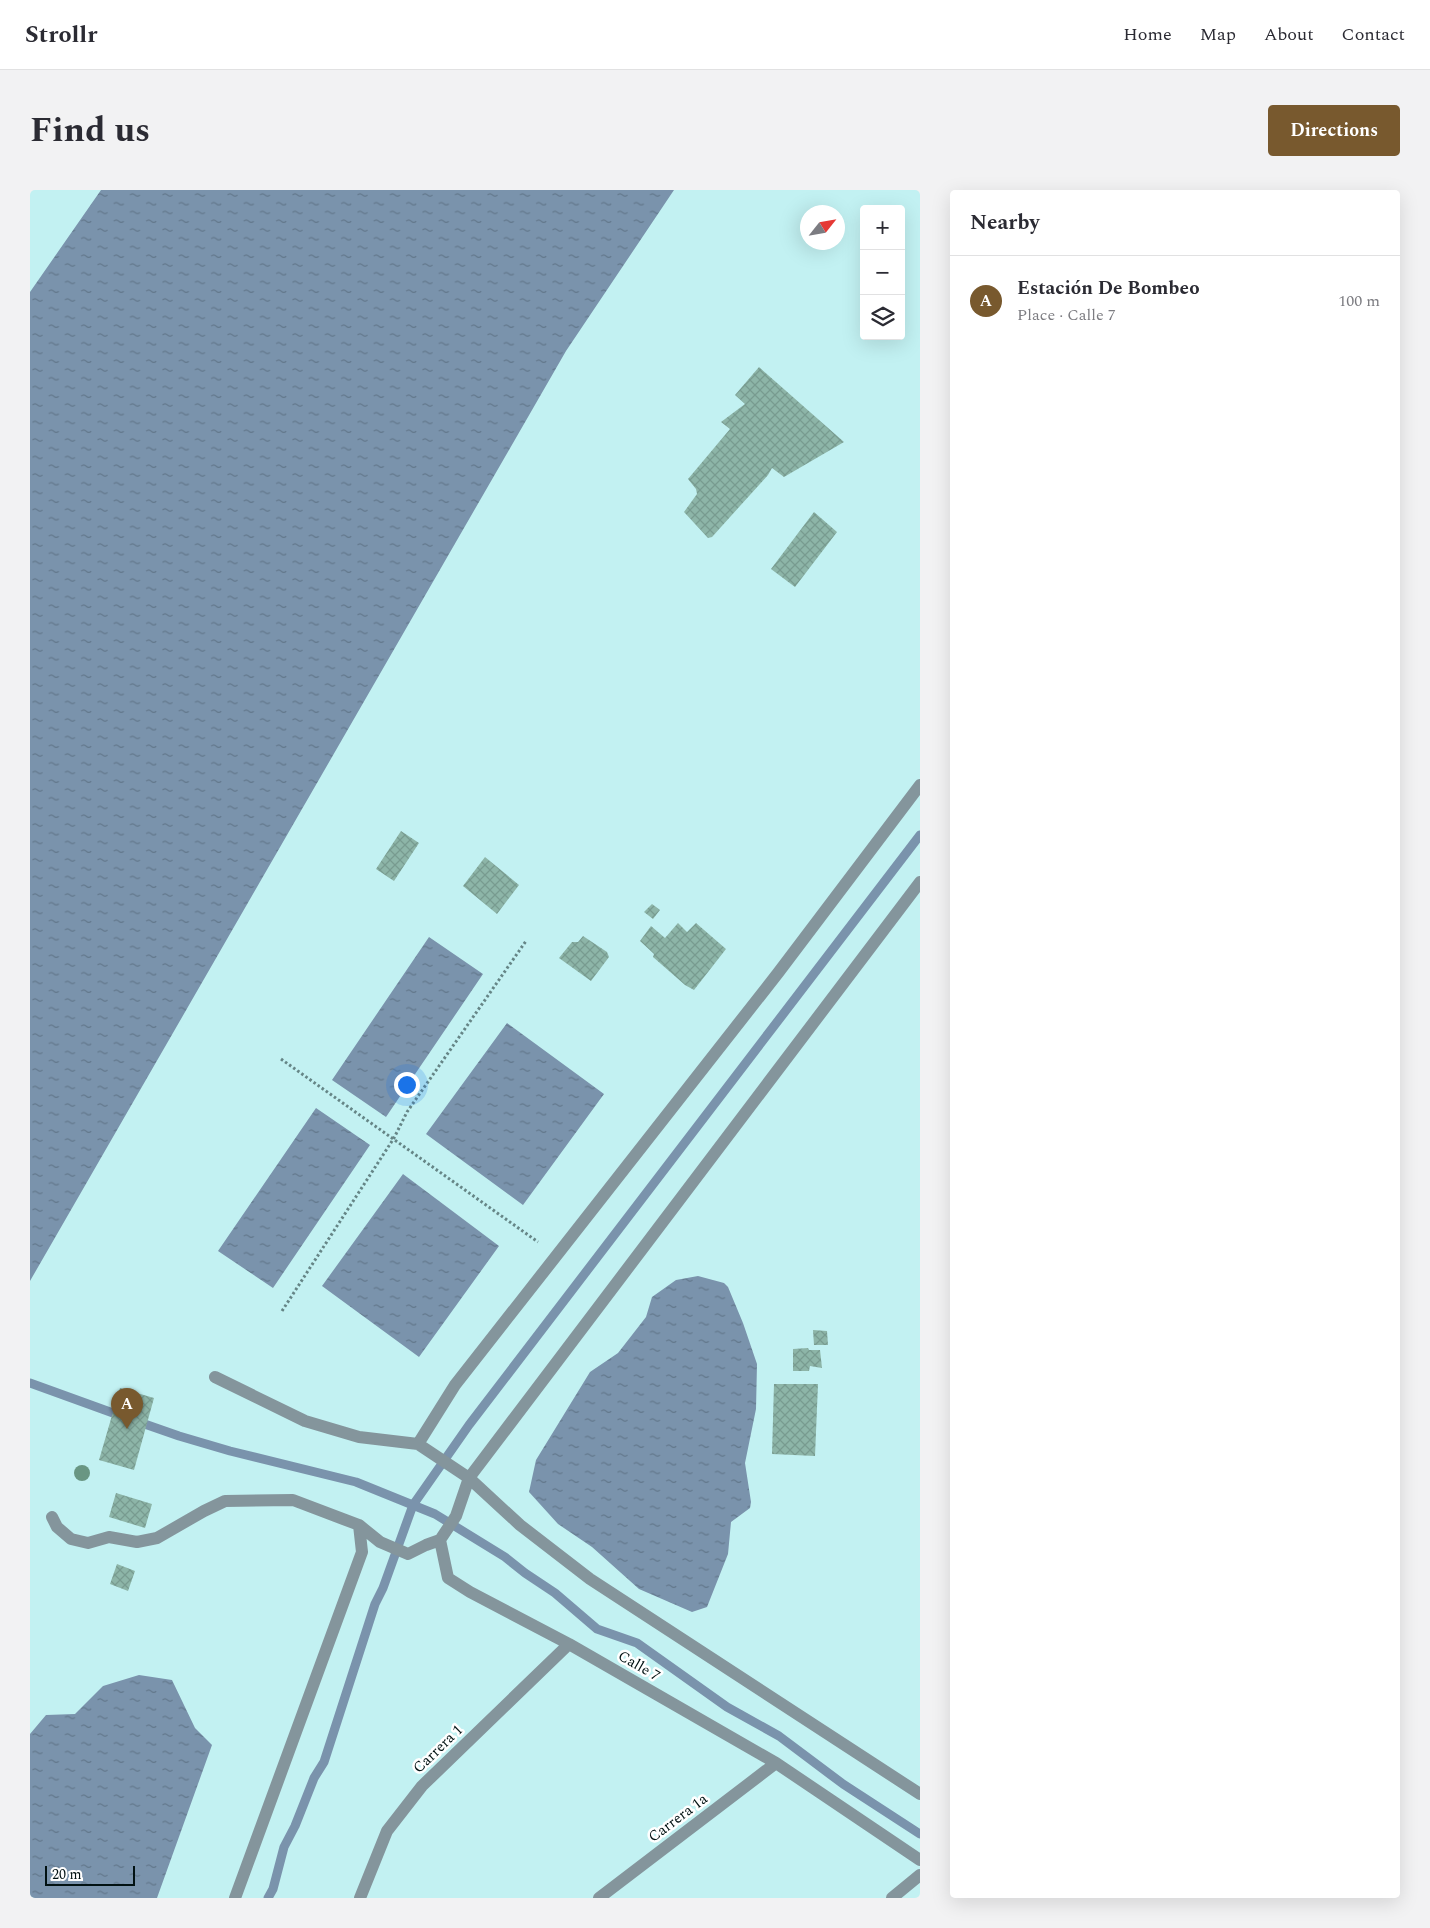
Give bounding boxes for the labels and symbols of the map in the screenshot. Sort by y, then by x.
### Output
north arrow [800,205,845,250]
your location [394,1072,420,1098]
pin: A [111,1388,143,1429]
street label: Calle 7 [614,1645,664,1687]
street label: Carrera 1 [408,1719,468,1779]
street label: Carrera 1a [643,1788,713,1848]
scale bar [45,1863,135,1886]

